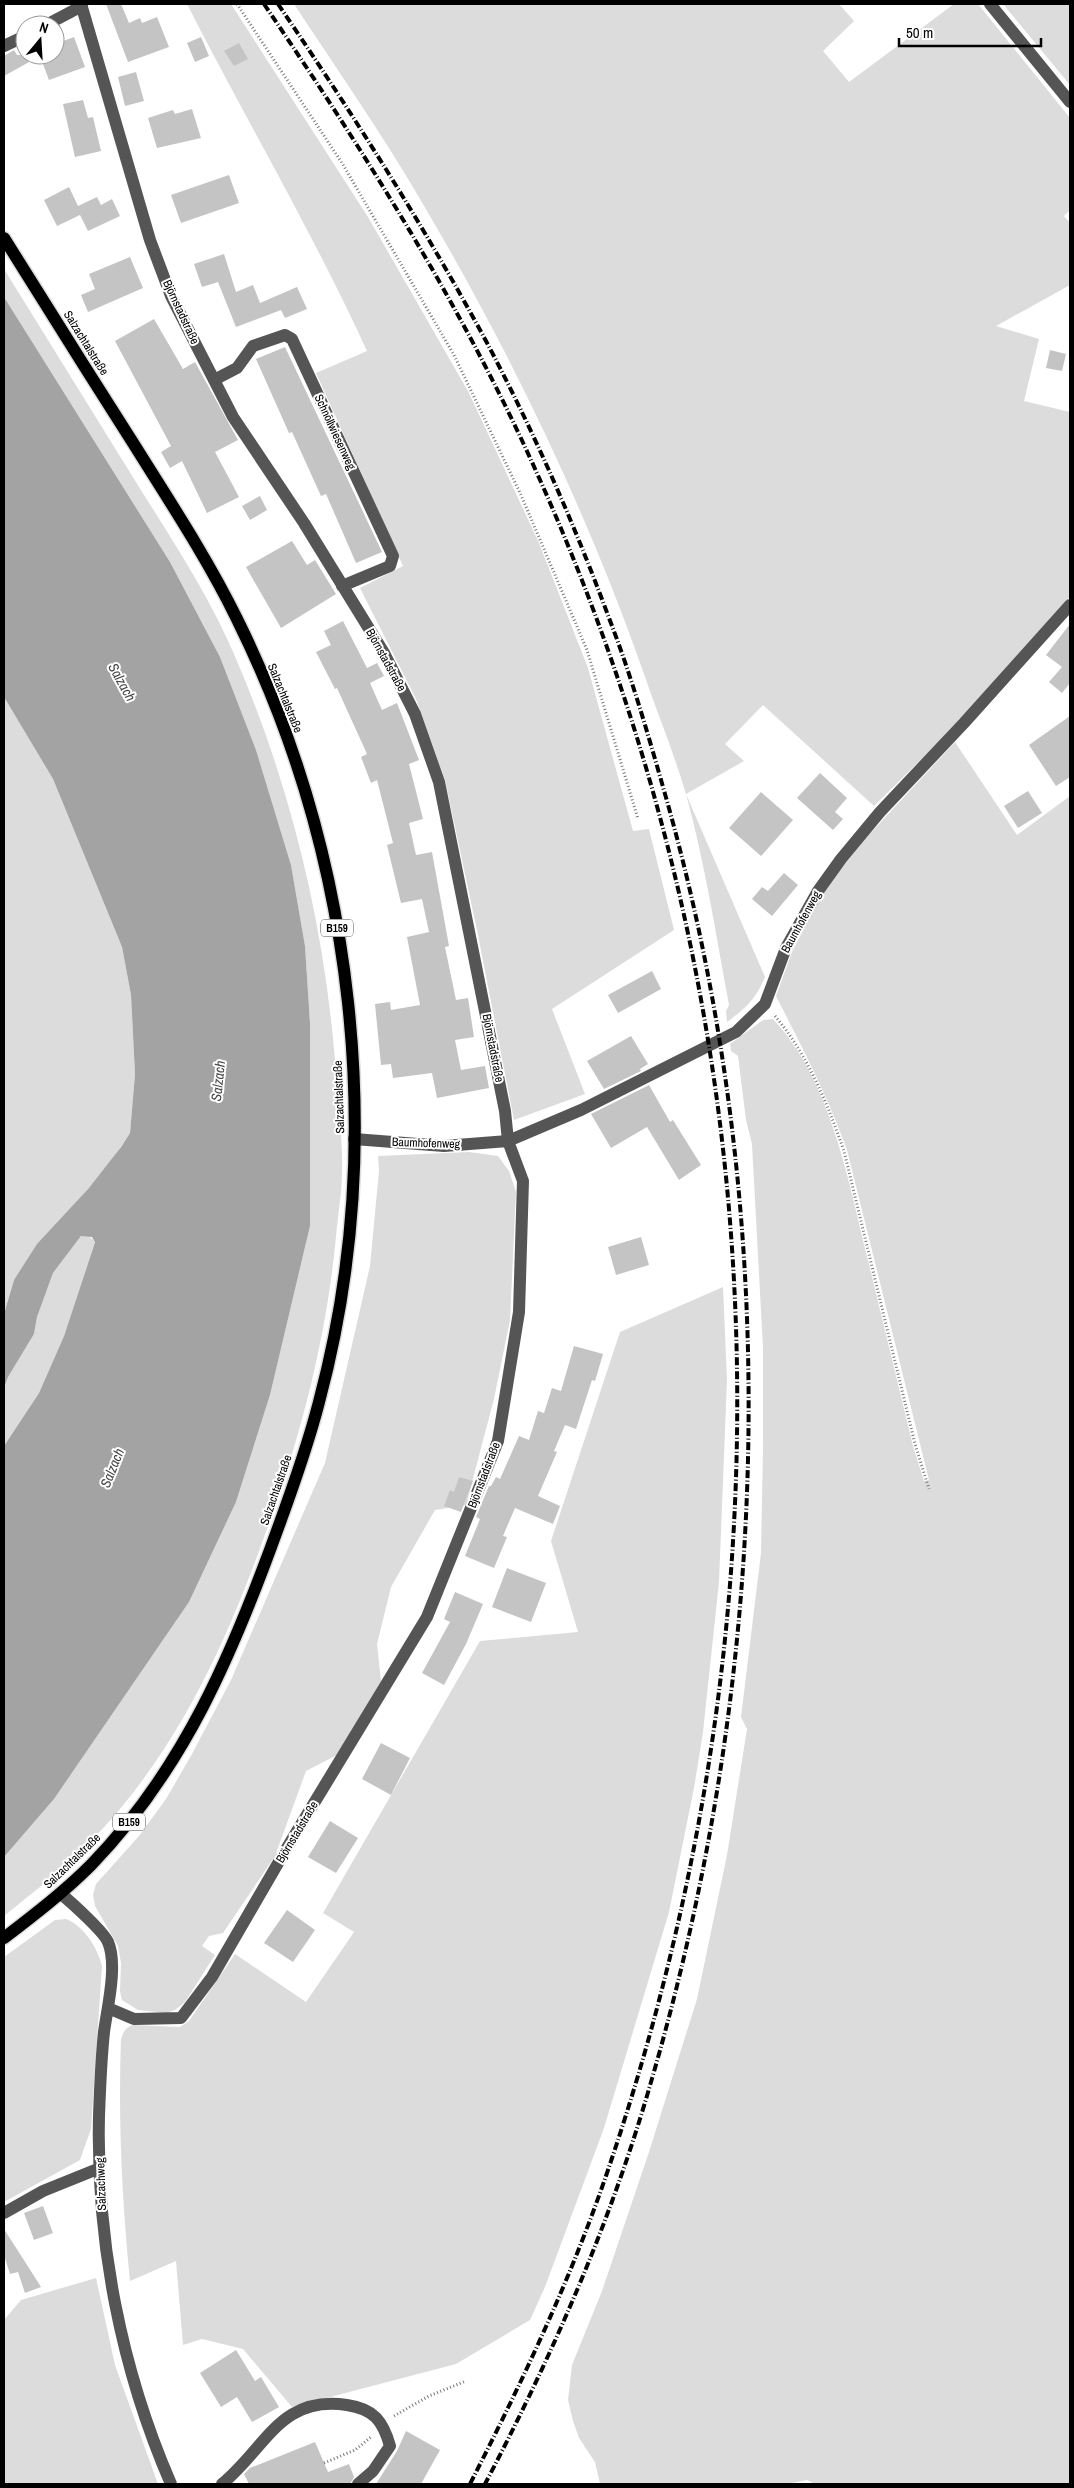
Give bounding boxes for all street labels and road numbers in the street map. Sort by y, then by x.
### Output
street label: Björnstadstraße [159,277,203,347]
street label: Salzachtalstraße [60,308,112,378]
street label: Schnöllwiesenweg [311,392,360,473]
street label: Björnstadstraße [362,626,410,694]
street label: Salzachtalstraße [264,661,306,735]
street label: Baumhofenweg [777,888,825,956]
road number: B159 [321,920,353,936]
street label: Björnstadstraße [479,1012,507,1084]
street label: Salzachtalstraße [330,1060,348,1134]
street label: Baumhofenweg [392,1134,461,1152]
street label: Björnstadstraße [464,1440,504,1510]
street label: Salzachtalstraße [257,1453,295,1527]
street label: Björnstadstraße [272,1798,322,1866]
road number: B159 [113,1814,145,1830]
street label: Salzachtalstraße [40,1830,104,1892]
street label: Salzachweg [92,2157,110,2211]

